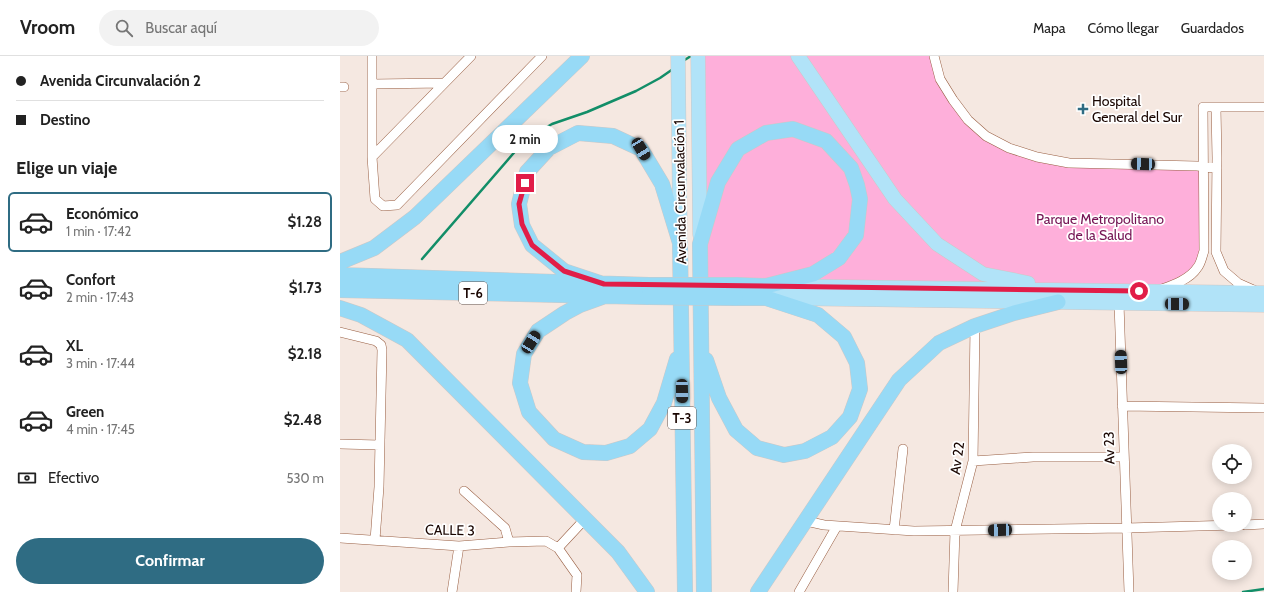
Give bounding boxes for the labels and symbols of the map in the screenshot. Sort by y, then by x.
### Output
place label: Hospital General del Sur [1092,92,1183,126]
marker: Hospital General del Sur [1077,103,1089,115]
street label: Avenida Circunvalación 1 [670,120,690,264]
callout: 2 min [492,125,558,153]
car [630,136,652,162]
car [1131,158,1155,170]
route end [516,174,534,192]
park label: Parque Metropolitano de la Salud [1036,210,1164,244]
road number: T-6 [459,282,487,304]
route start [1130,282,1148,300]
car [1165,298,1189,310]
car [520,329,542,355]
car [1115,350,1127,374]
car [676,379,688,403]
road number: T-3 [668,407,696,429]
street label: Av 23 [1099,431,1119,465]
street label: Av 22 [946,440,968,476]
street label: CALLE 3 [425,521,475,539]
car [988,524,1012,536]

